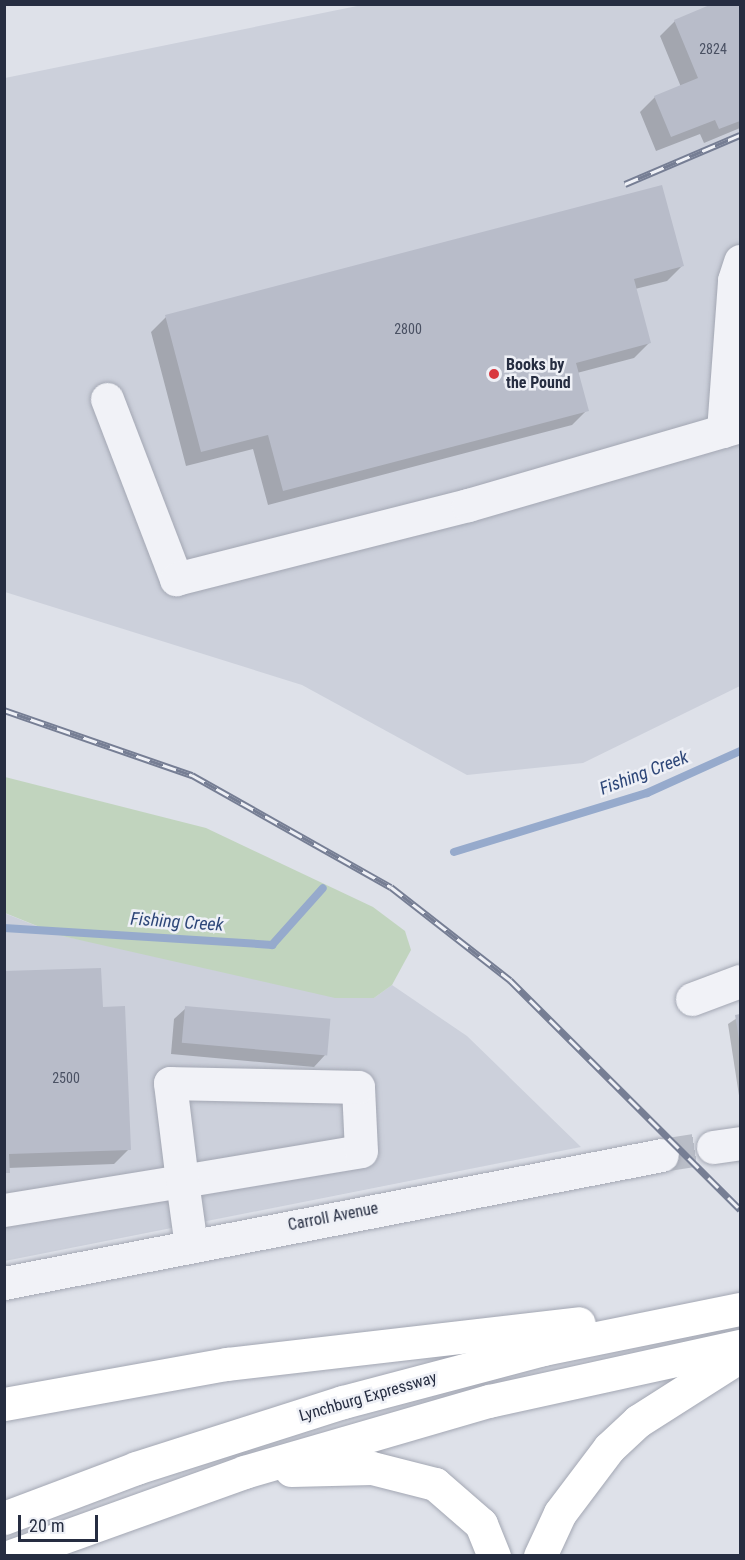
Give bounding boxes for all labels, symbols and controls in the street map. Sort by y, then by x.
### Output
house number: 2824 [699,41,727,57]
house number: 2800 [394,321,422,337]
place label: Books by the Pound [506,355,571,393]
marker: Books by the Pound [487,367,501,381]
water label: Fishing Creek [597,746,691,800]
water label: Fishing Creek [130,908,224,936]
house number: 2500 [52,1070,80,1086]
street label: Carroll Avenue [286,1199,380,1235]
street label: Lynchburg Expressway [297,1368,439,1426]
scale bar [21,1503,100,1541]
text: 20 m [29,1515,64,1536]

